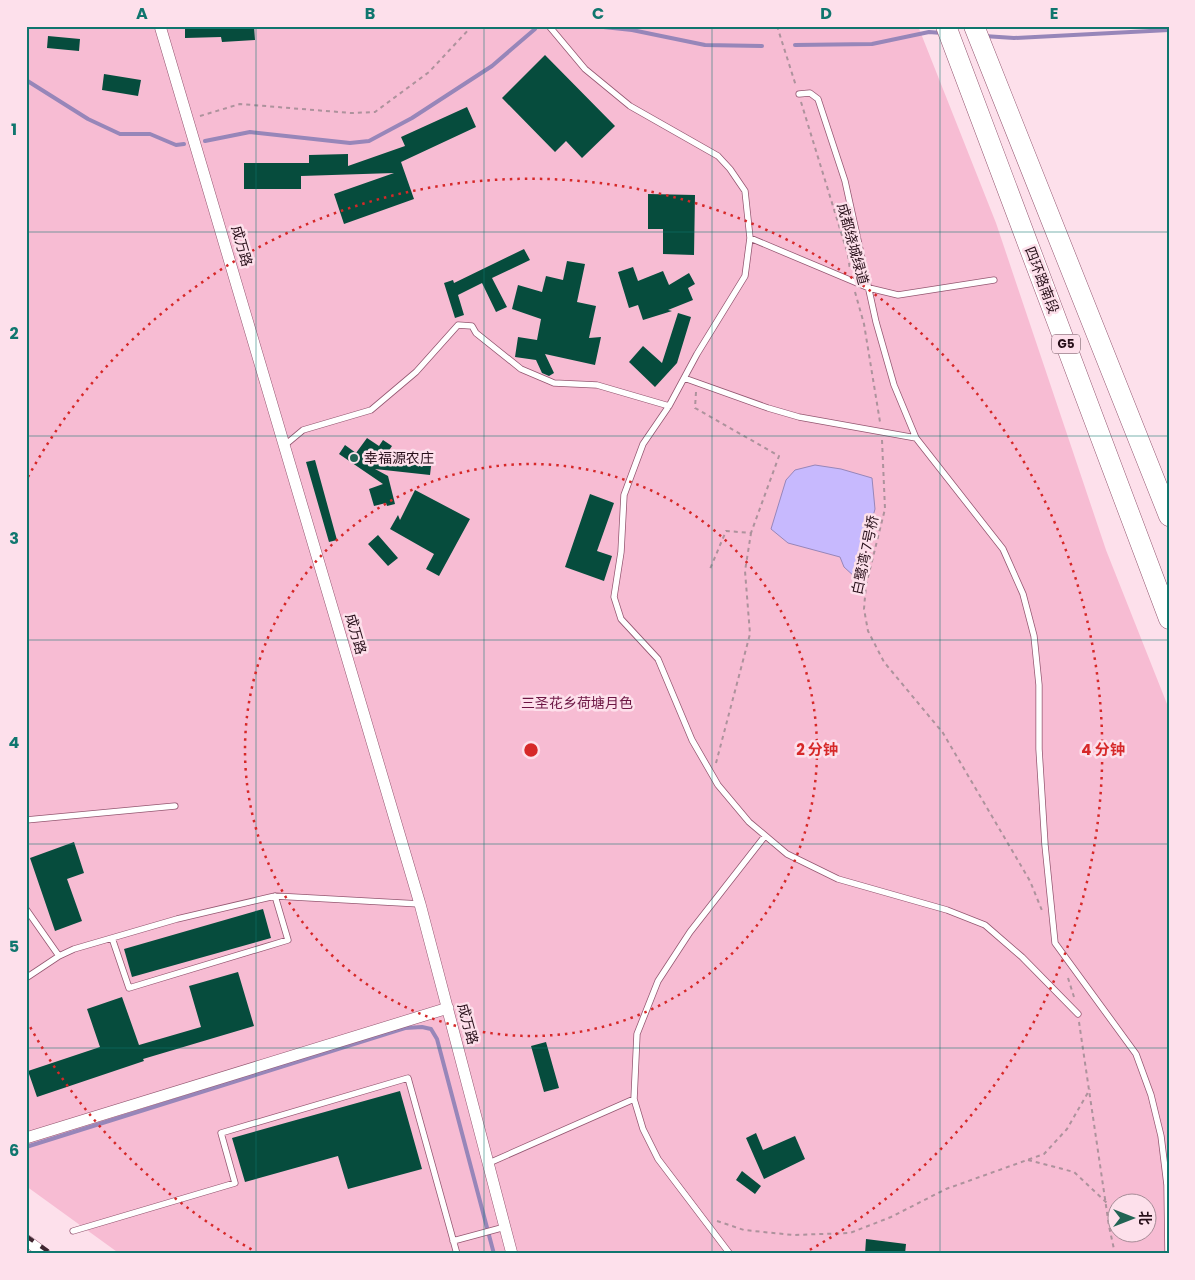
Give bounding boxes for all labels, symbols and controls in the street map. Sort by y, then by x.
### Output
text: A [136,2,148,25]
text: B [365,2,375,25]
text: C [592,2,604,25]
text: D [820,2,832,25]
text: E [1050,2,1058,25]
text: 1 [11,118,17,141]
street label: 成都绕城绿道 [832,201,874,287]
street label: 成万路 [227,223,257,269]
street label: 四环路南段 [1020,244,1064,316]
text: 2 [9,322,19,345]
road number: G5 [1052,334,1080,354]
place label: 幸福源农庄 [364,448,434,468]
marker: 幸福源农庄 [348,452,360,464]
street label: 白鹭湾·7号桥 [847,513,883,597]
text: 3 [9,527,19,550]
street label: 成万路 [341,611,371,657]
park label: 三圣花乡荷塘月色 [521,693,633,713]
text: 4 [9,731,20,754]
text: 2 分钟 [796,739,838,760]
text: 4 分钟 [1081,739,1125,760]
centre of rings [522,741,540,759]
text: 5 [9,935,19,958]
street label: 成万路 [453,1001,483,1047]
text: 6 [9,1139,19,1162]
north arrow [1108,1192,1158,1242]
text: 北 [1135,1211,1155,1225]

